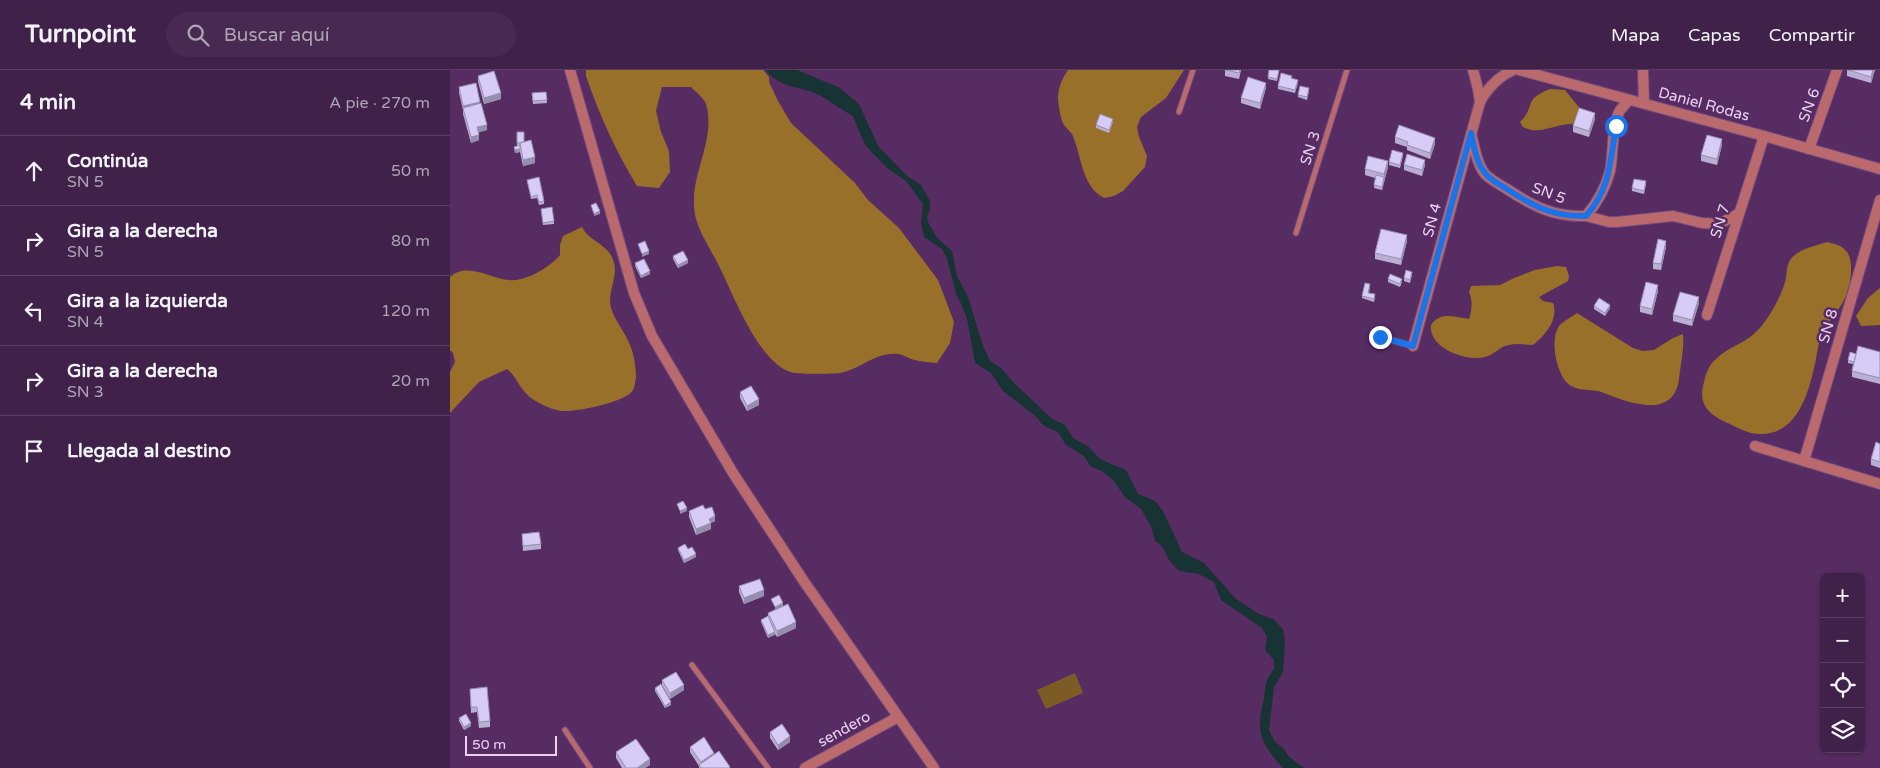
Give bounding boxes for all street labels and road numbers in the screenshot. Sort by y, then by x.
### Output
street label: Daniel Rodas [1657,83,1751,125]
street label: SN 6 [1795,86,1823,124]
street label: SN 3 [1296,129,1324,167]
street label: SN 5 [1530,178,1568,208]
street label: SN 4 [1419,201,1445,239]
street label: SN 7 [1706,202,1734,240]
street label: SN 8 [1815,307,1841,345]
street label: sendero [815,707,873,751]

